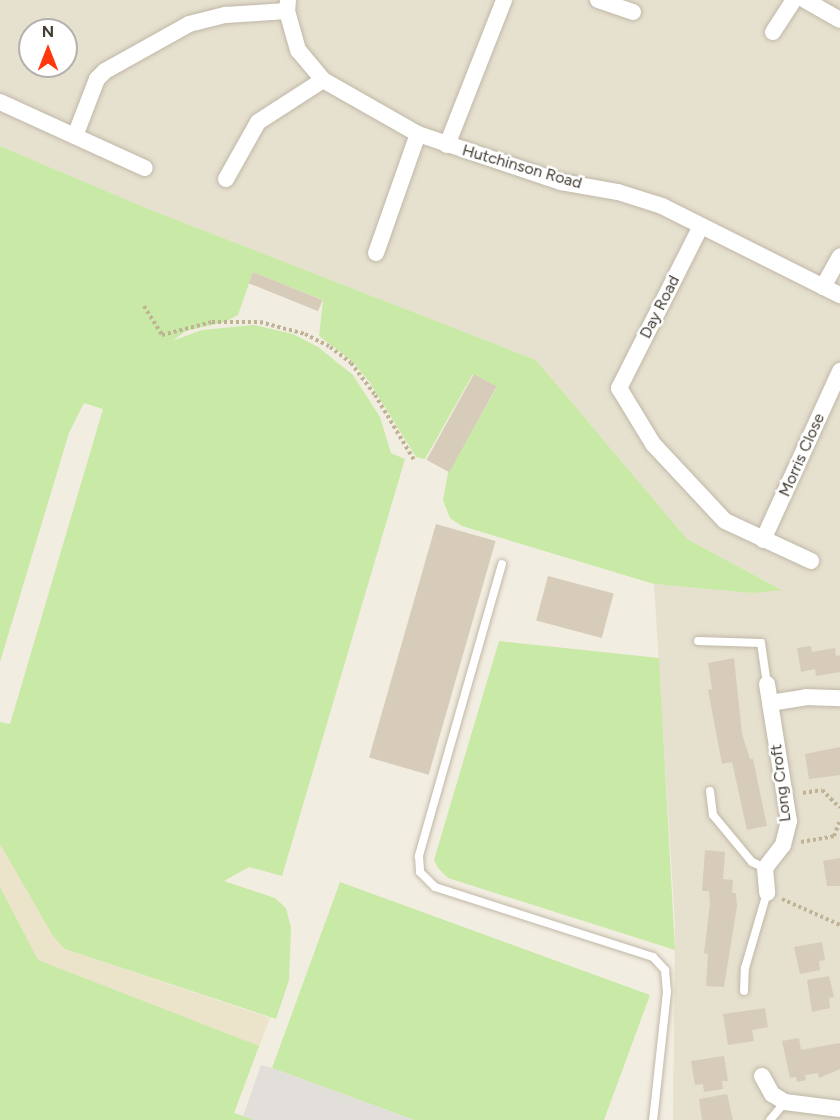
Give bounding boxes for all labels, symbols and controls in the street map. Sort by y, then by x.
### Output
north arrow [18,18,78,78]
text: N [42,22,54,41]
street label: Hutchinson Road [460,141,584,193]
street label: Day Road [636,272,684,342]
street label: Morris Close [775,410,829,500]
street label: Long Croft [767,743,795,823]

